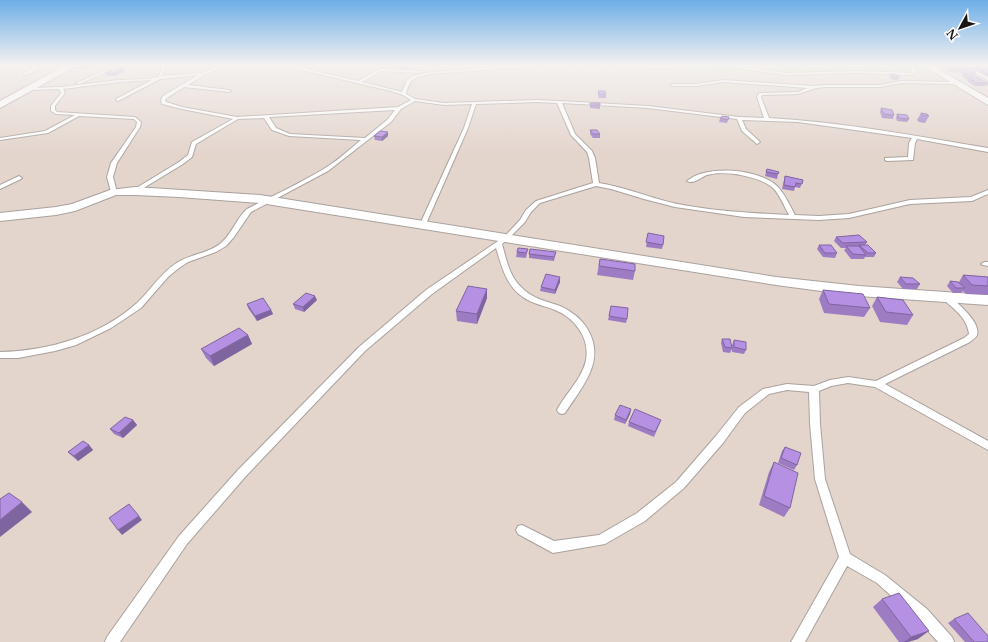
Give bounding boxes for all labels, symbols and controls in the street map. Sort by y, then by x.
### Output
north arrow [940,8,980,48]
text: N [943,25,961,43]

